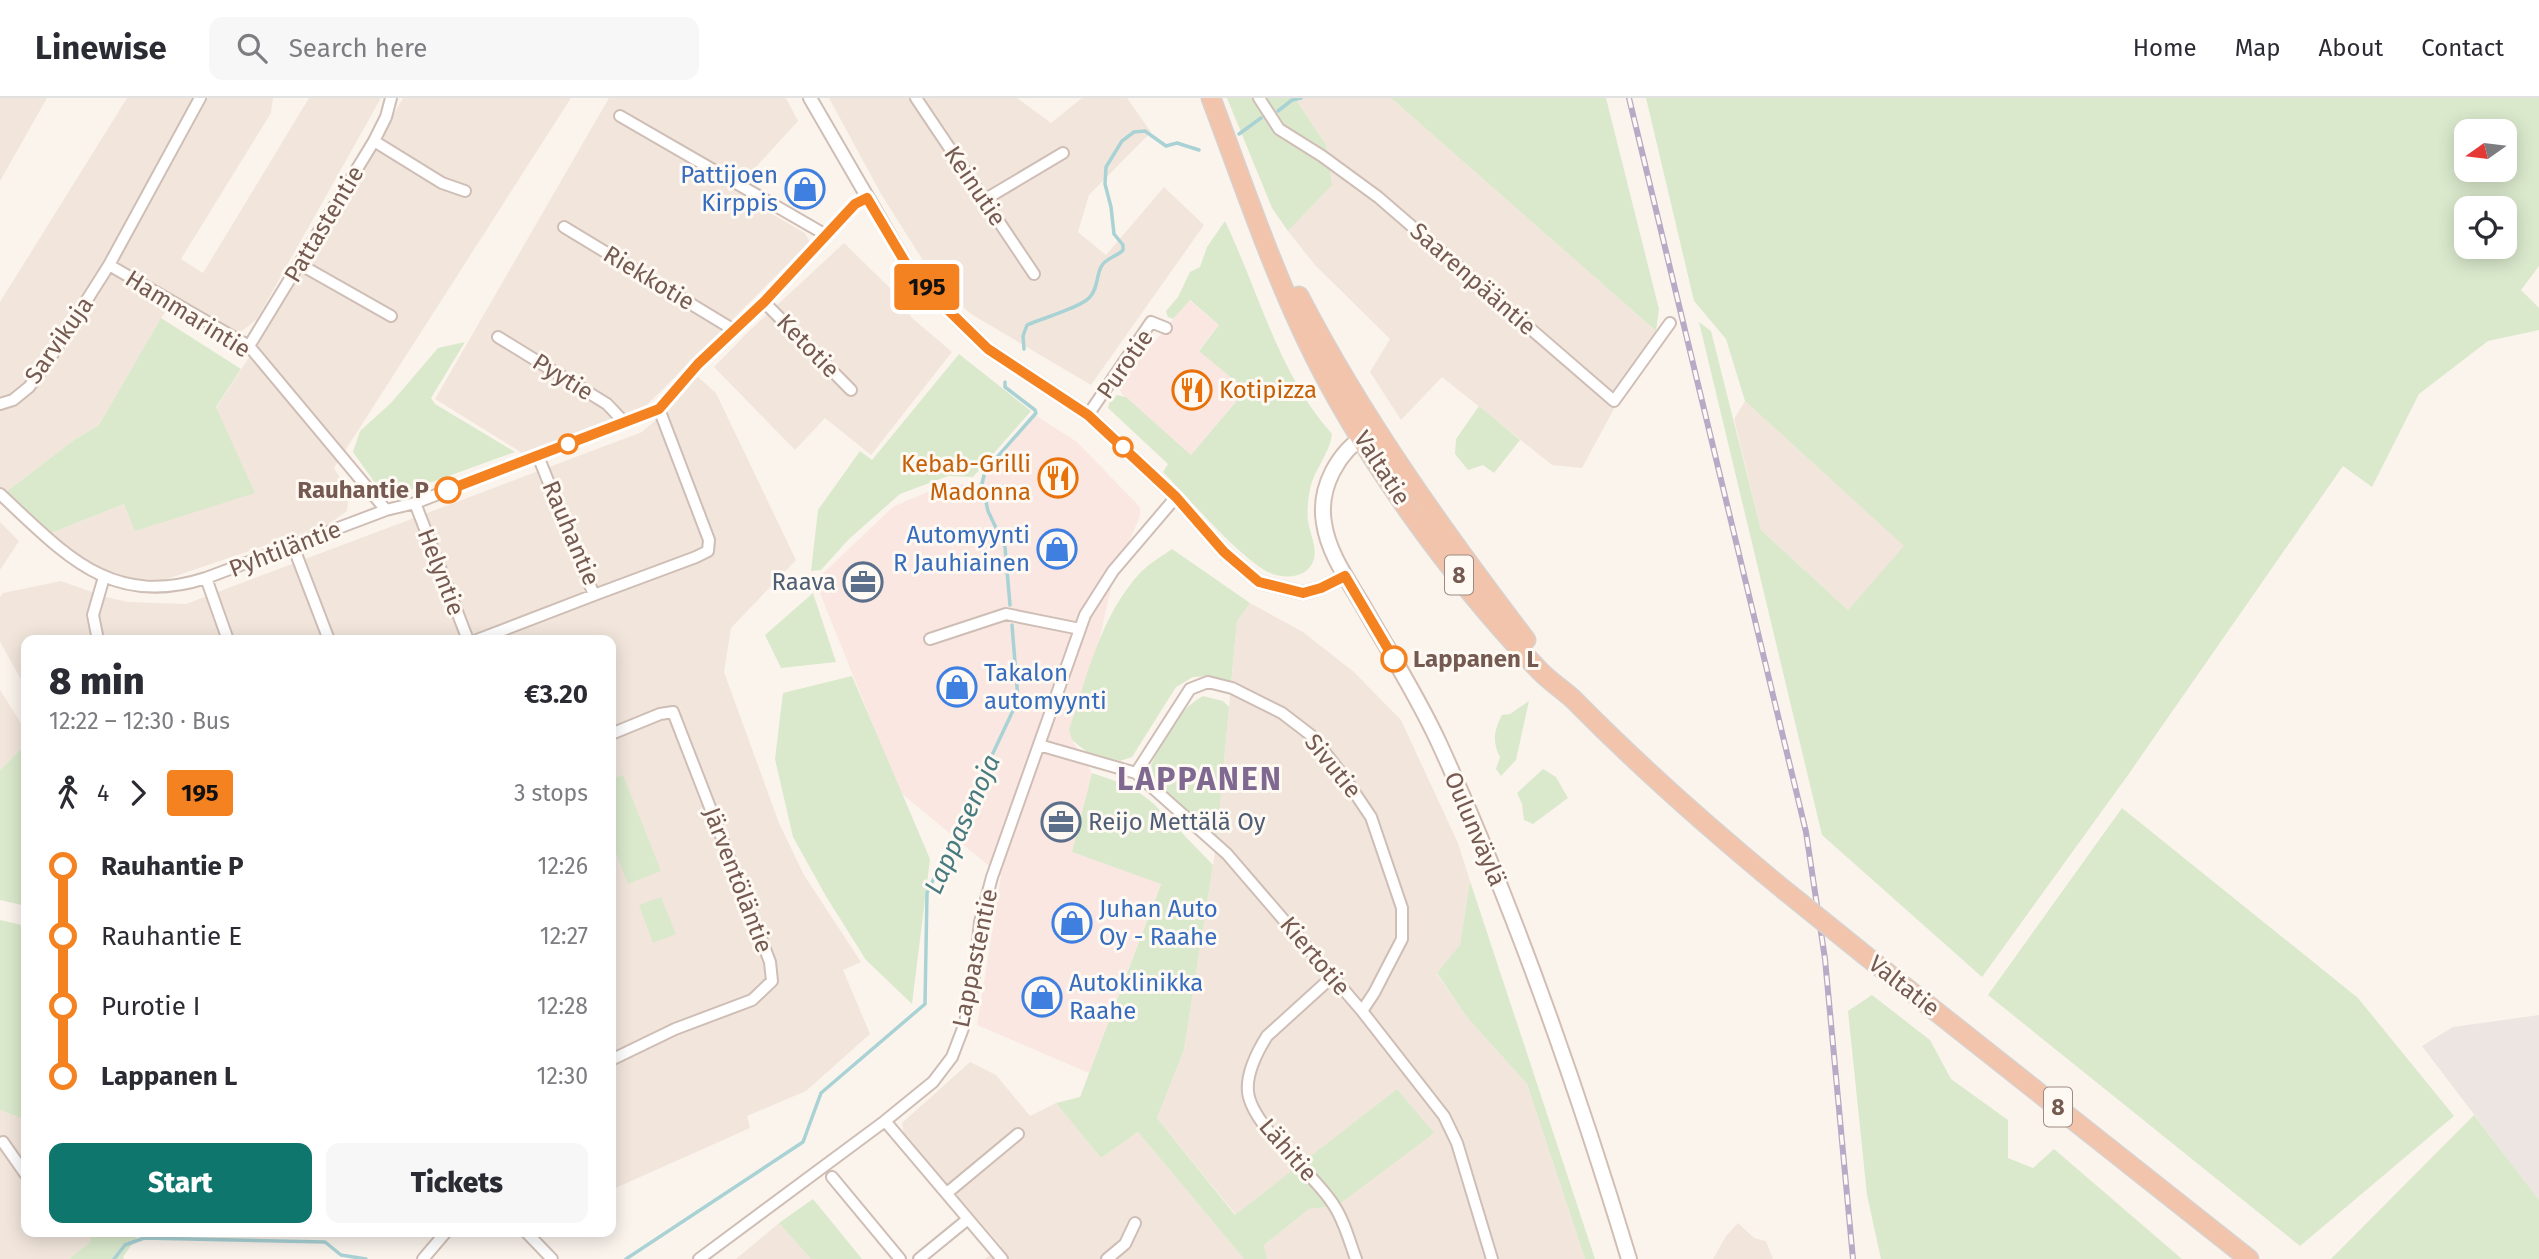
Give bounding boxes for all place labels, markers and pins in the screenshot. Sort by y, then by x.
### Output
place label: Pattijoen Kirppis [680,161,778,217]
shop icon: Pattijoen Kirppis [784,168,826,210]
restaurant icon: Kotipizza [1171,369,1213,411]
place label: Kotipizza [1219,376,1317,404]
unlabelled marker [558,434,578,454]
unlabelled marker [1113,437,1133,457]
place label: Kebab-Grilli Madonna [901,450,1031,506]
restaurant icon: Kebab-Grilli Madonna [1037,457,1079,499]
place label: Rauhantie P [297,476,429,504]
marker: Rauhantie P [435,477,461,503]
place label: Automyynti R Jauhiainen [893,521,1030,577]
shop icon: Automyynti R Jauhiainen [1036,528,1078,570]
office icon: Raava [842,561,884,603]
place label: Raava [772,568,836,596]
place label: Lappanen L [1413,645,1539,673]
marker: Lappanen L [1381,646,1407,672]
place label: Takalon automyynti [984,659,1107,715]
shop icon: Takalon automyynti [936,666,978,708]
office icon: Reijo Mettälä Oy [1040,801,1082,843]
place label: Reijo Mettälä Oy [1088,808,1266,836]
place label: Juhan Auto Oy - Raahe [1099,895,1218,951]
shop icon: Juhan Auto Oy - Raahe [1051,902,1093,944]
place label: Autoklinikka Raahe [1069,969,1203,1025]
shop icon: Autoklinikka Raahe [1021,976,1063,1018]

